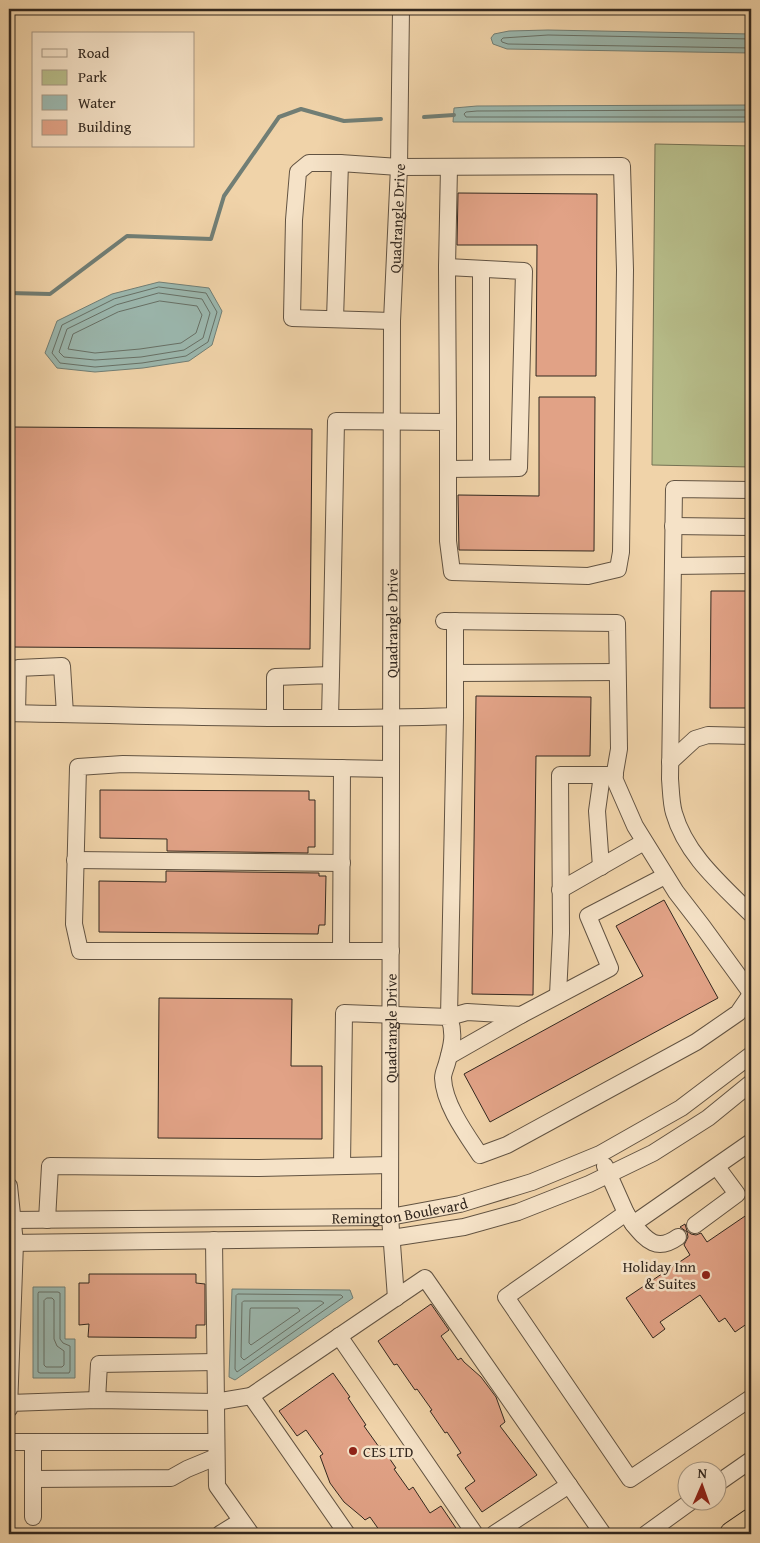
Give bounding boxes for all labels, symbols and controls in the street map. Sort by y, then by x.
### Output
legend [32,32,195,148]
text: Road [78,42,109,63]
text: Park [78,66,107,87]
text: Water [78,92,116,113]
text: Building [78,116,132,137]
street label: Quadrangle Drive [384,163,410,274]
street label: Quadrangle Drive [381,568,402,678]
street label: Quadrangle Drive [380,973,401,1083]
street label: Remington Boulevard [332,1192,470,1228]
place label: Holiday Inn & Suites [623,1256,697,1294]
marker: Holiday Inn & Suites [700,1269,712,1281]
place label: CES LTD [363,1441,413,1462]
marker: CES LTD [347,1445,359,1457]
north arrow [678,1460,728,1510]
text: N [697,1463,708,1483]

